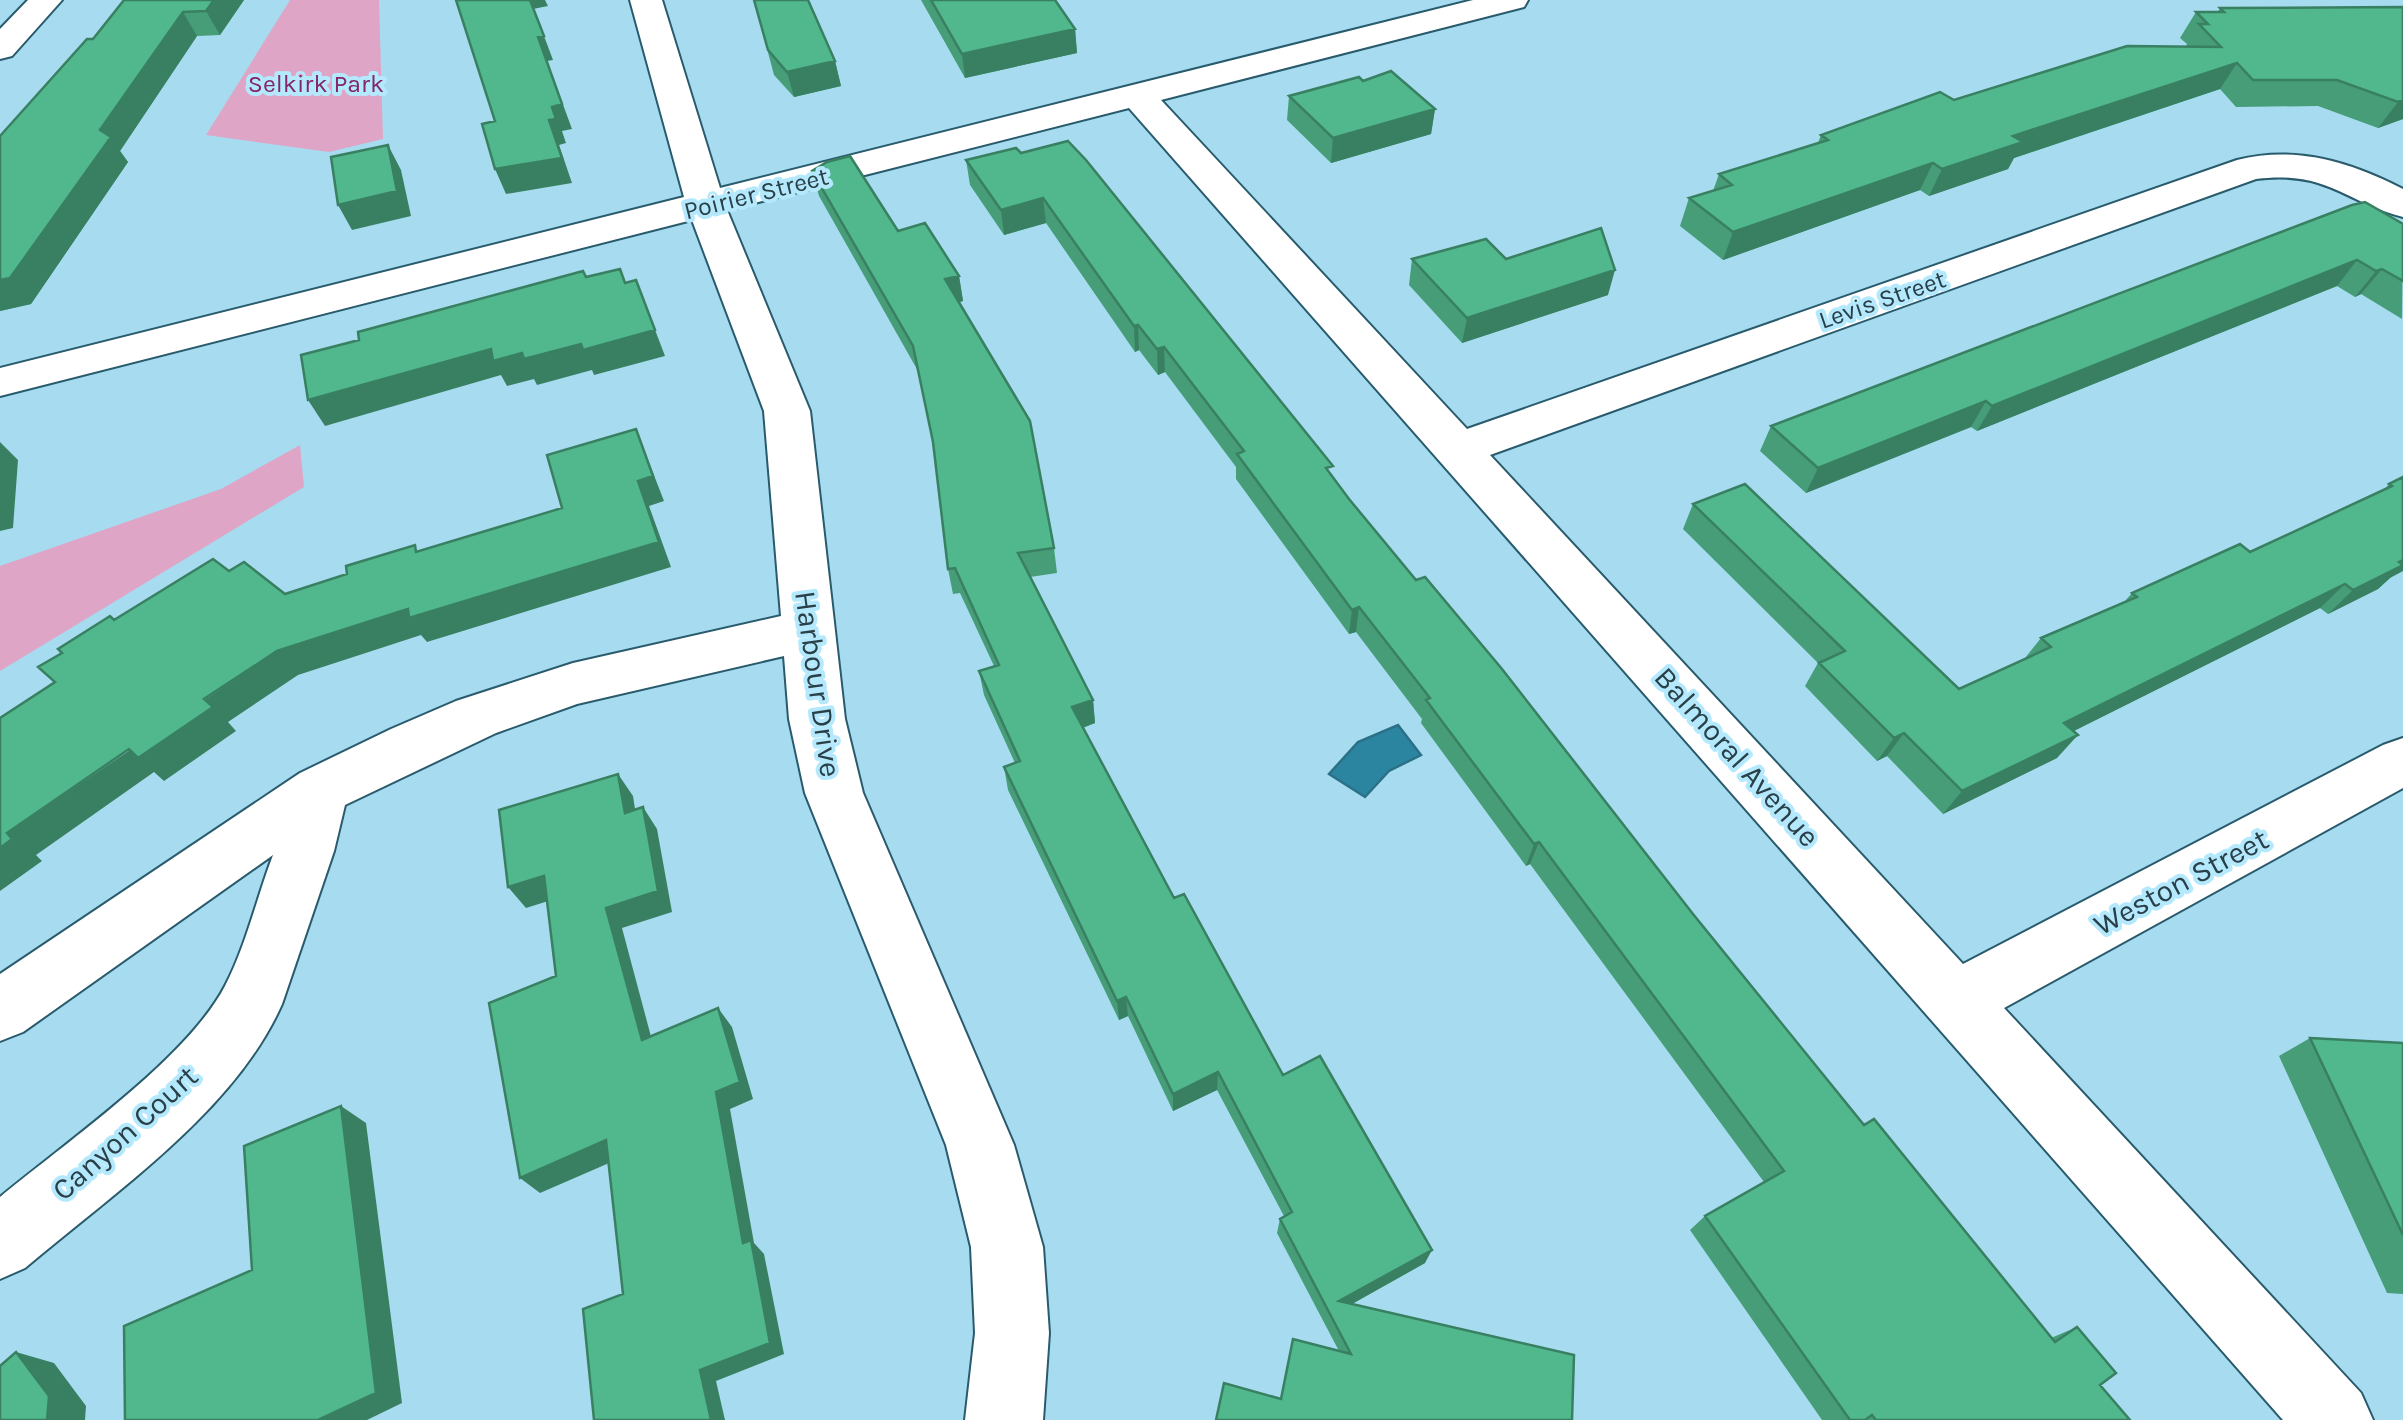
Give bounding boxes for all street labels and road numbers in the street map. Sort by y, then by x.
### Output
street label: Poirier Street [681,162,831,225]
street label: Levis Street [1815,264,1949,335]
street label: Harbour Drive [787,589,849,779]
street label: Balmoral Avenue [1647,660,1827,854]
street label: Weston Street [2088,821,2274,943]
street label: Canyon Court [45,1058,205,1208]

